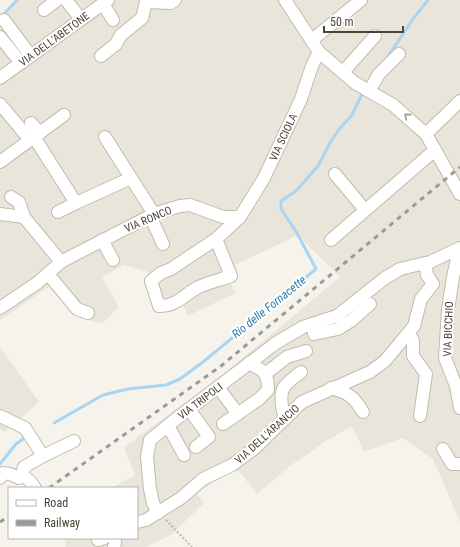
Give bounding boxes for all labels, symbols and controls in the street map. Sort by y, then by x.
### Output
scale bar [324,8,403,34]
street label: VIA DELL'ABETONE [17,9,92,69]
text: 50 m [330,15,354,29]
street label: VIA SCIOLA [267,111,300,163]
one-way arrow [404,114,411,121]
street label: VIA RONCO [123,204,174,235]
water label: Rio delle Fornacette [229,272,309,341]
street label: VIA BICCHIO [441,301,456,357]
street label: VIA TRIPOLI [175,380,225,422]
street label: VIA DELL'ARANCIO [232,402,302,467]
legend [8,487,138,539]
text: Road [44,496,68,510]
text: Railway [44,516,80,530]

